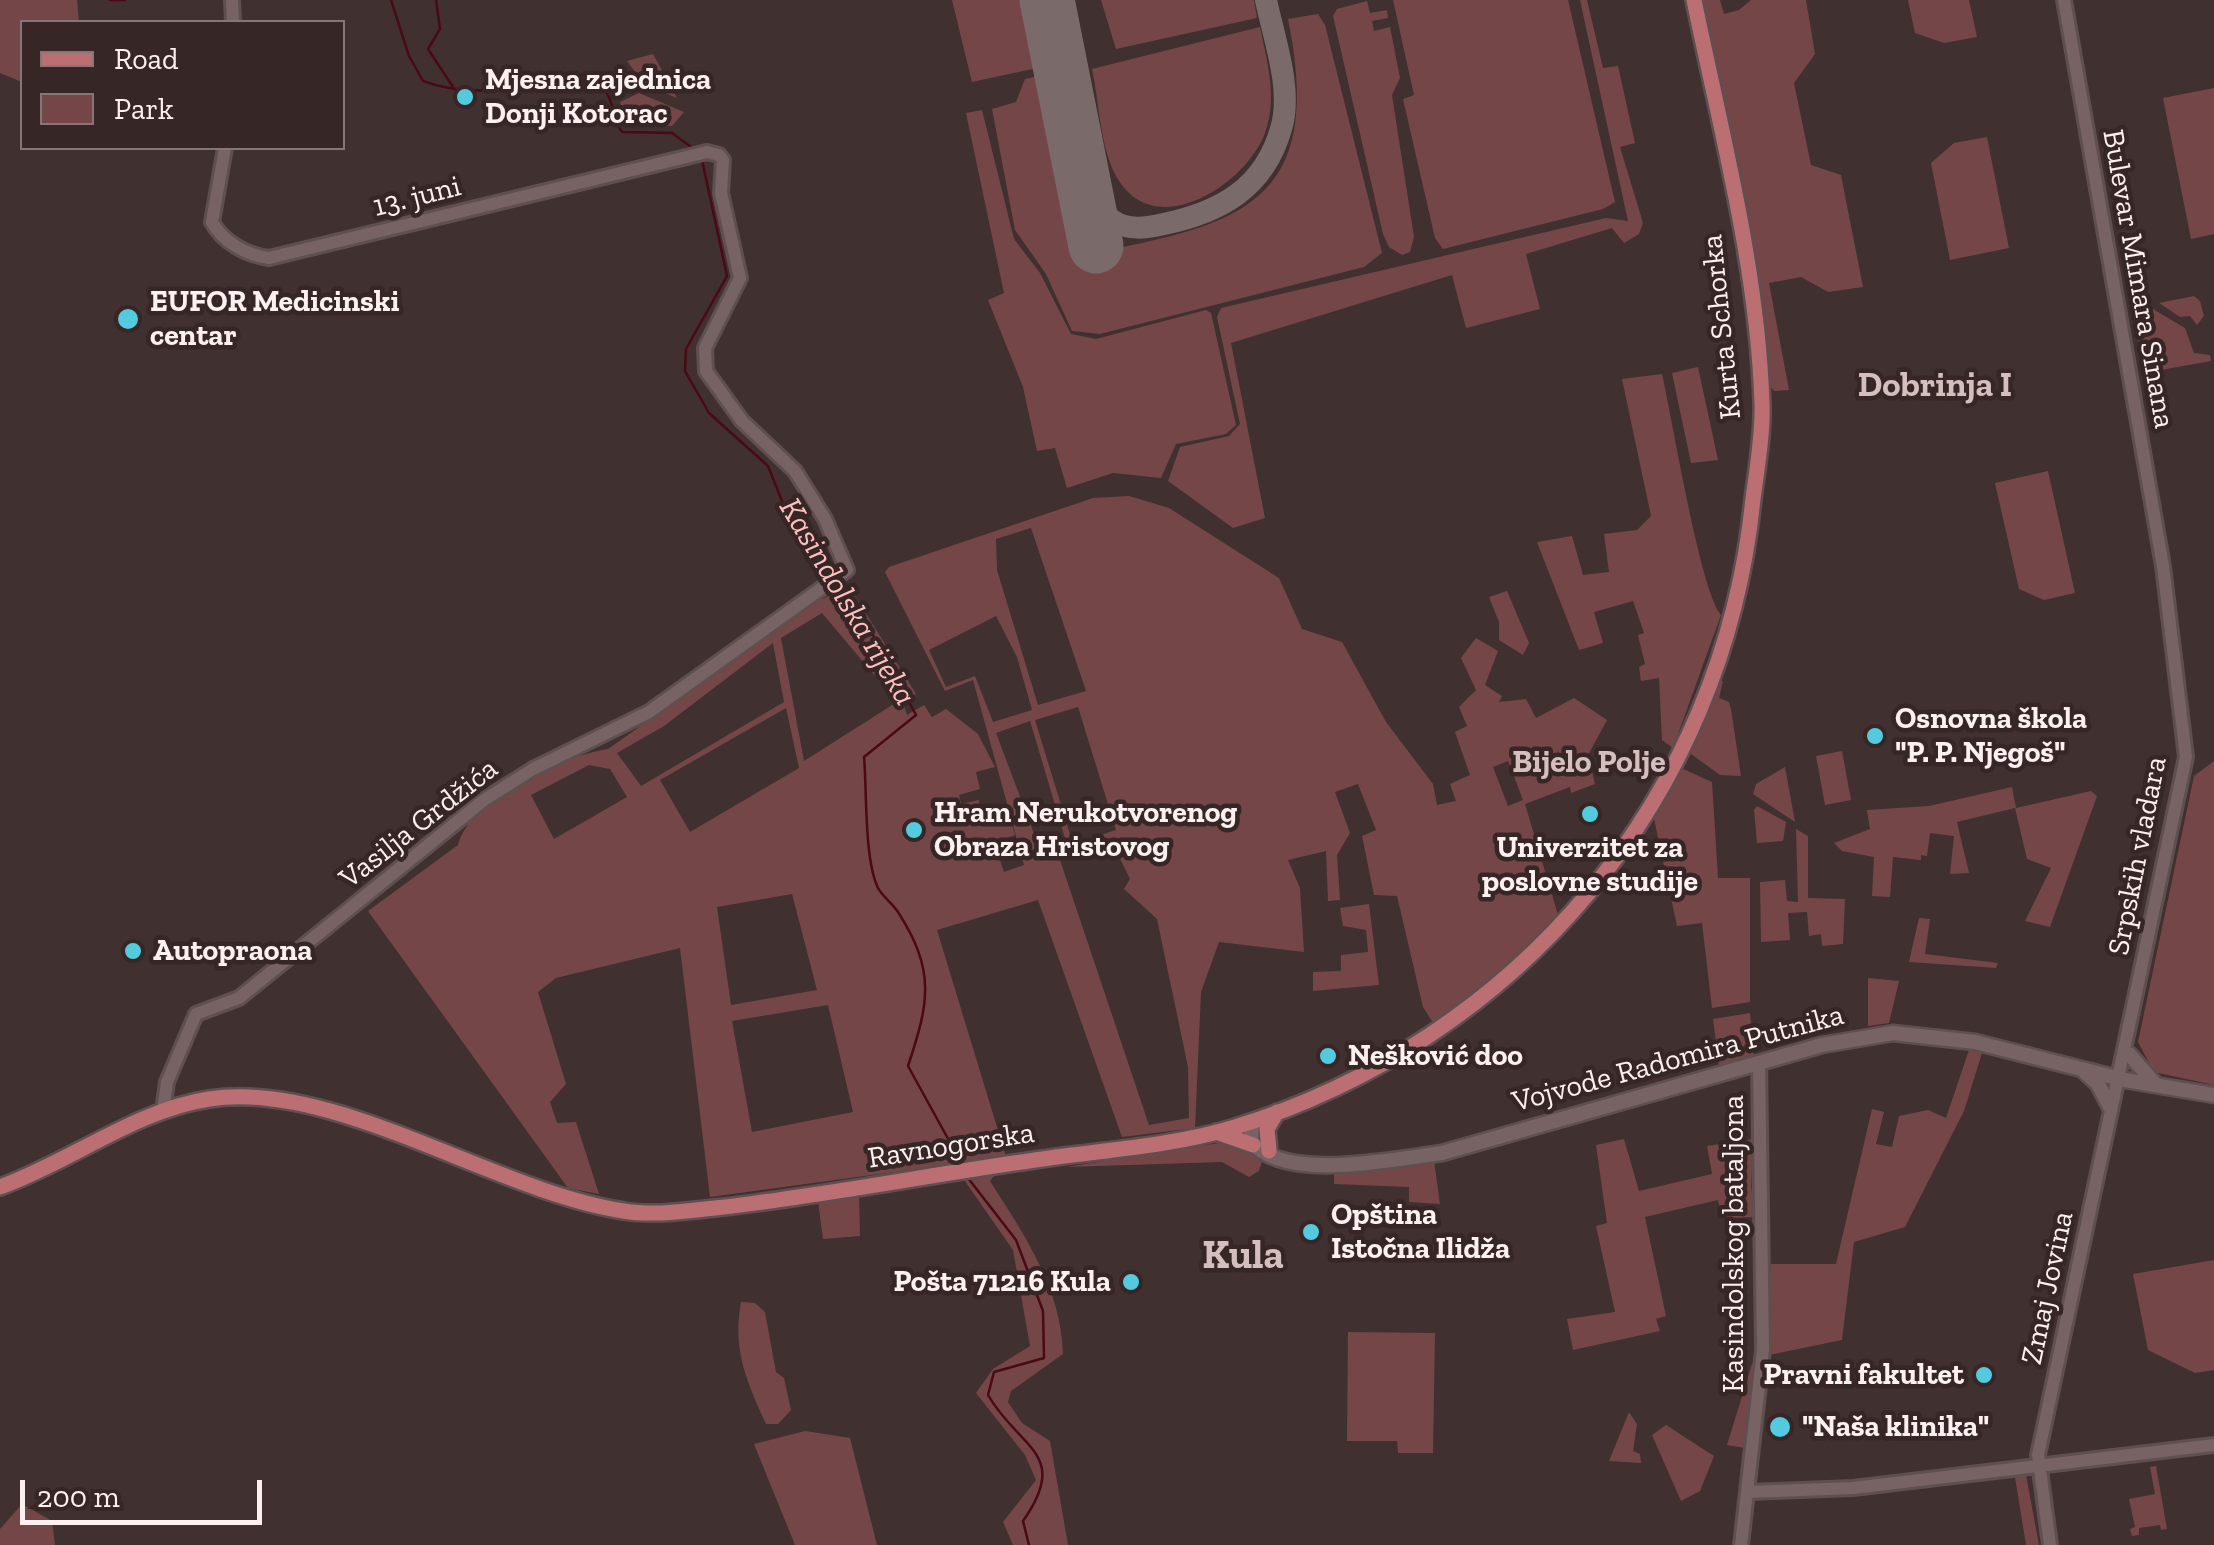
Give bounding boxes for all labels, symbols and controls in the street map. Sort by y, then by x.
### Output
legend [20,20,345,150]
text: Road [114,41,179,77]
place label: Mjesna zajednica Donji Kotorac [485,62,711,132]
marker: Mjesna zajednica Donji Kotorac [454,86,476,108]
text: Park [114,91,174,127]
street label: Bulevar Mimara Sinana [2094,127,2182,431]
street label: 13. juni [369,169,465,225]
street label: Kurta Schorka [1694,233,1750,421]
place label: EUFOR Medicinski centar [150,284,399,354]
marker: EUFOR Medicinski centar [115,306,141,332]
district label: Dobrinja I [1858,365,2012,407]
water label: Kasindolska rijeka [770,492,924,712]
place label: Osnovna škola "P. P. Njegoš" [1895,701,2087,772]
marker: Osnovna škola "P. P. Njegoš" [1864,725,1886,747]
district label: Bijelo Polje [1512,744,1666,782]
street label: Vasilja Grdžića [333,751,505,897]
street label: Srpskih vladara [2101,754,2175,958]
place label: Hram Nerukotvorenog Obraza Hristovog [934,795,1237,866]
marker: Univerzitet za poslovne studije [1579,803,1601,825]
marker: Hram Nerukotvorenog Obraza Hristovog [903,819,925,841]
place label: Univerzitet za poslovne studije [1482,830,1698,900]
place label: Autopraona [153,933,313,969]
marker: Autopraona [122,940,144,962]
street label: Vojvode Radomira Putnika [1508,997,1848,1121]
place label: Nešković doo [1348,1038,1523,1074]
marker: Nešković doo [1317,1045,1339,1067]
street label: Kasindolskog bataljona [1716,1095,1752,1393]
street label: Ravnogorska [865,1115,1037,1177]
place label: Opština Istočna Ilidža [1331,1197,1510,1268]
street label: Zmaj Jovina [2014,1208,2082,1368]
marker: Opština Istočna Ilidža [1300,1221,1322,1243]
district label: Kula [1202,1233,1284,1281]
place label: Pošta 71216 Kula [893,1264,1111,1300]
marker: Pošta 71216 Kula [1120,1271,1142,1293]
place label: Pravni fakultet [1764,1357,1964,1393]
marker: Pravni fakultet [1973,1364,1995,1386]
place label: "Naša klinika" [1802,1409,1989,1445]
marker: "Naša klinika" [1767,1414,1793,1440]
scale bar [25,1460,268,1522]
text: 200 m [37,1479,120,1515]

